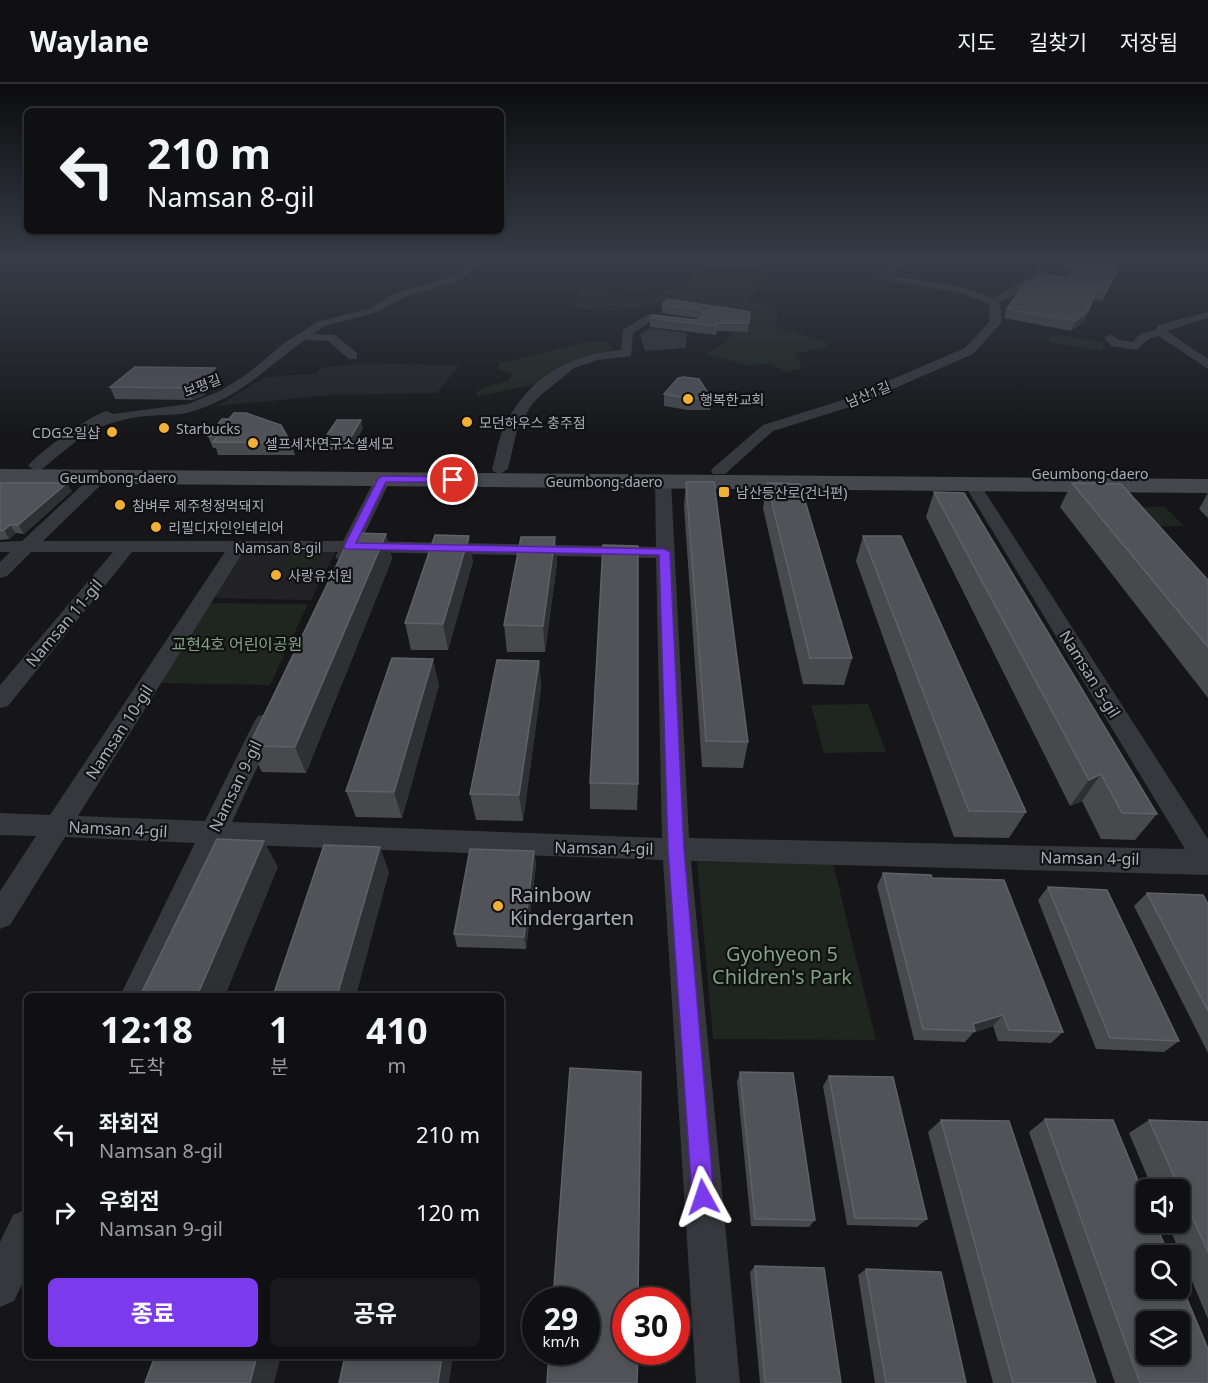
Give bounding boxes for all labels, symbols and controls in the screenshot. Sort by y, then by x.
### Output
text: Waylane [30,22,149,60]
text: 지도 [957,28,996,56]
text: 길찾기 [1029,28,1087,56]
text: 저장됨 [1120,28,1178,56]
text: 210 m [147,124,271,181]
icon: left [48,132,126,210]
text: Namsan 8-gil [147,178,314,215]
street label: 보평길 [181,369,223,401]
street label: 남산1길 [843,376,893,412]
place label: 행복한교회 [700,390,764,409]
marker: 행복한교회 [681,392,695,406]
place label: 모던하우스 충주점 [479,413,586,432]
marker: 모던하우스 충주점 [460,415,474,429]
place label: Starbucks [176,419,241,438]
marker: Starbucks [157,421,171,435]
place label: CDG오일샵 [32,423,100,442]
marker: CDG오일샵 [105,425,119,439]
place label: 셀프세차연구소셀세모 [265,434,394,453]
marker: 셀프세차연구소셀세모 [246,436,260,450]
pin [427,454,478,505]
icon: arrive [436,463,469,496]
street label: Geumbong-daero [1031,464,1149,483]
street label: Geumbong-daero [59,468,177,487]
street label: Geumbong-daero [545,472,663,491]
place label: 남산등산로(건너편) [736,483,847,502]
marker: 남산등산로(건너편) [717,485,731,499]
place label: 참벼루 제주청정먹돼지 [132,496,264,515]
marker: 참벼루 제주청정먹돼지 [113,498,127,512]
place label: 리필디자인인테리어 [168,518,284,537]
marker: 리필디자인인테리어 [149,520,163,534]
street label: Namsan 8-gil [235,538,321,557]
place label: 사랑유치원 [288,566,352,585]
marker: 사랑유치원 [269,568,283,582]
street label: Namsan 11-gil [21,574,107,672]
street label: Namsan 5-gil [1054,626,1126,722]
park label: 교현4호 어린이공원 [171,633,303,655]
street label: Namsan 10-gil [80,681,158,783]
street label: Namsan 9-gil [203,737,267,835]
street label: Namsan 4-gil [68,815,168,843]
street label: Namsan 4-gil [554,836,654,860]
street label: Namsan 4-gil [1040,846,1140,870]
place label: Rainbow Kindergarten [510,881,634,931]
marker: Rainbow Kindergarten [491,899,505,913]
park label: Gyohyeon 5 Children's Park [712,940,852,990]
text: 12:18 [100,1005,193,1054]
text: 1 [269,1005,290,1054]
text: 410 [366,1006,428,1055]
text: m [387,1052,406,1079]
text: 도착 [128,1053,165,1080]
text: 분 [270,1053,289,1080]
text: 좌회전 [99,1107,160,1137]
icon: left [48,1118,81,1151]
text: 210 m [416,1119,480,1149]
text: Namsan 8-gil [99,1137,223,1164]
position arrow [671,1165,735,1229]
map controls [1136,1179,1190,1365]
button: sound [1136,1179,1190,1233]
text: 우회전 [99,1185,160,1215]
icon: right [48,1196,81,1229]
text: 120 m [416,1197,480,1227]
text: Namsan 9-gil [99,1215,223,1242]
button: search [1136,1245,1190,1299]
button: 종료 [48,1278,258,1347]
button: 공유 [270,1278,480,1347]
speed limit sign: 30 [612,1287,690,1365]
text: 29 [544,1298,578,1339]
button: layers [1136,1311,1190,1365]
text: km/h [543,1331,579,1351]

